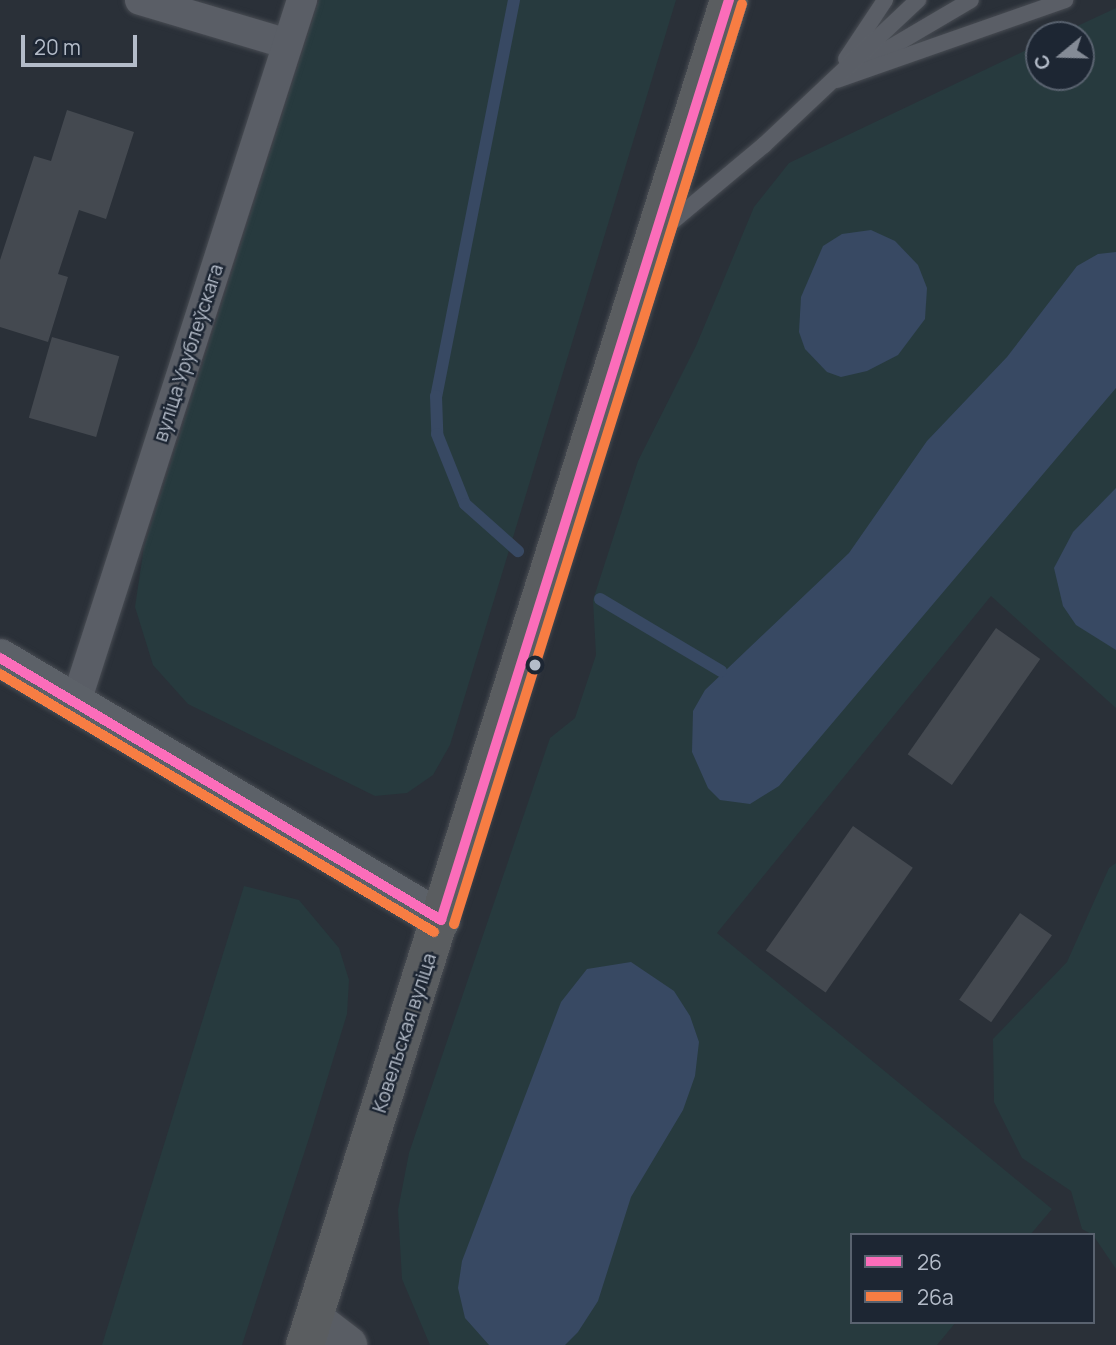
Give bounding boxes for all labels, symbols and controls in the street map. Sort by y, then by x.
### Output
scale bar [24,21,140,65]
north arrow [1025,21,1095,91]
text: 20 m [34,33,81,61]
text: С [1027,51,1057,73]
street label: вуліца Урублеўскага [150,261,228,445]
unlabelled marker [528,658,542,672]
street label: Ковельская вуліца [368,950,442,1116]
legend [850,1233,1095,1324]
text: 26 [917,1248,942,1276]
text: 26а [917,1283,954,1311]

